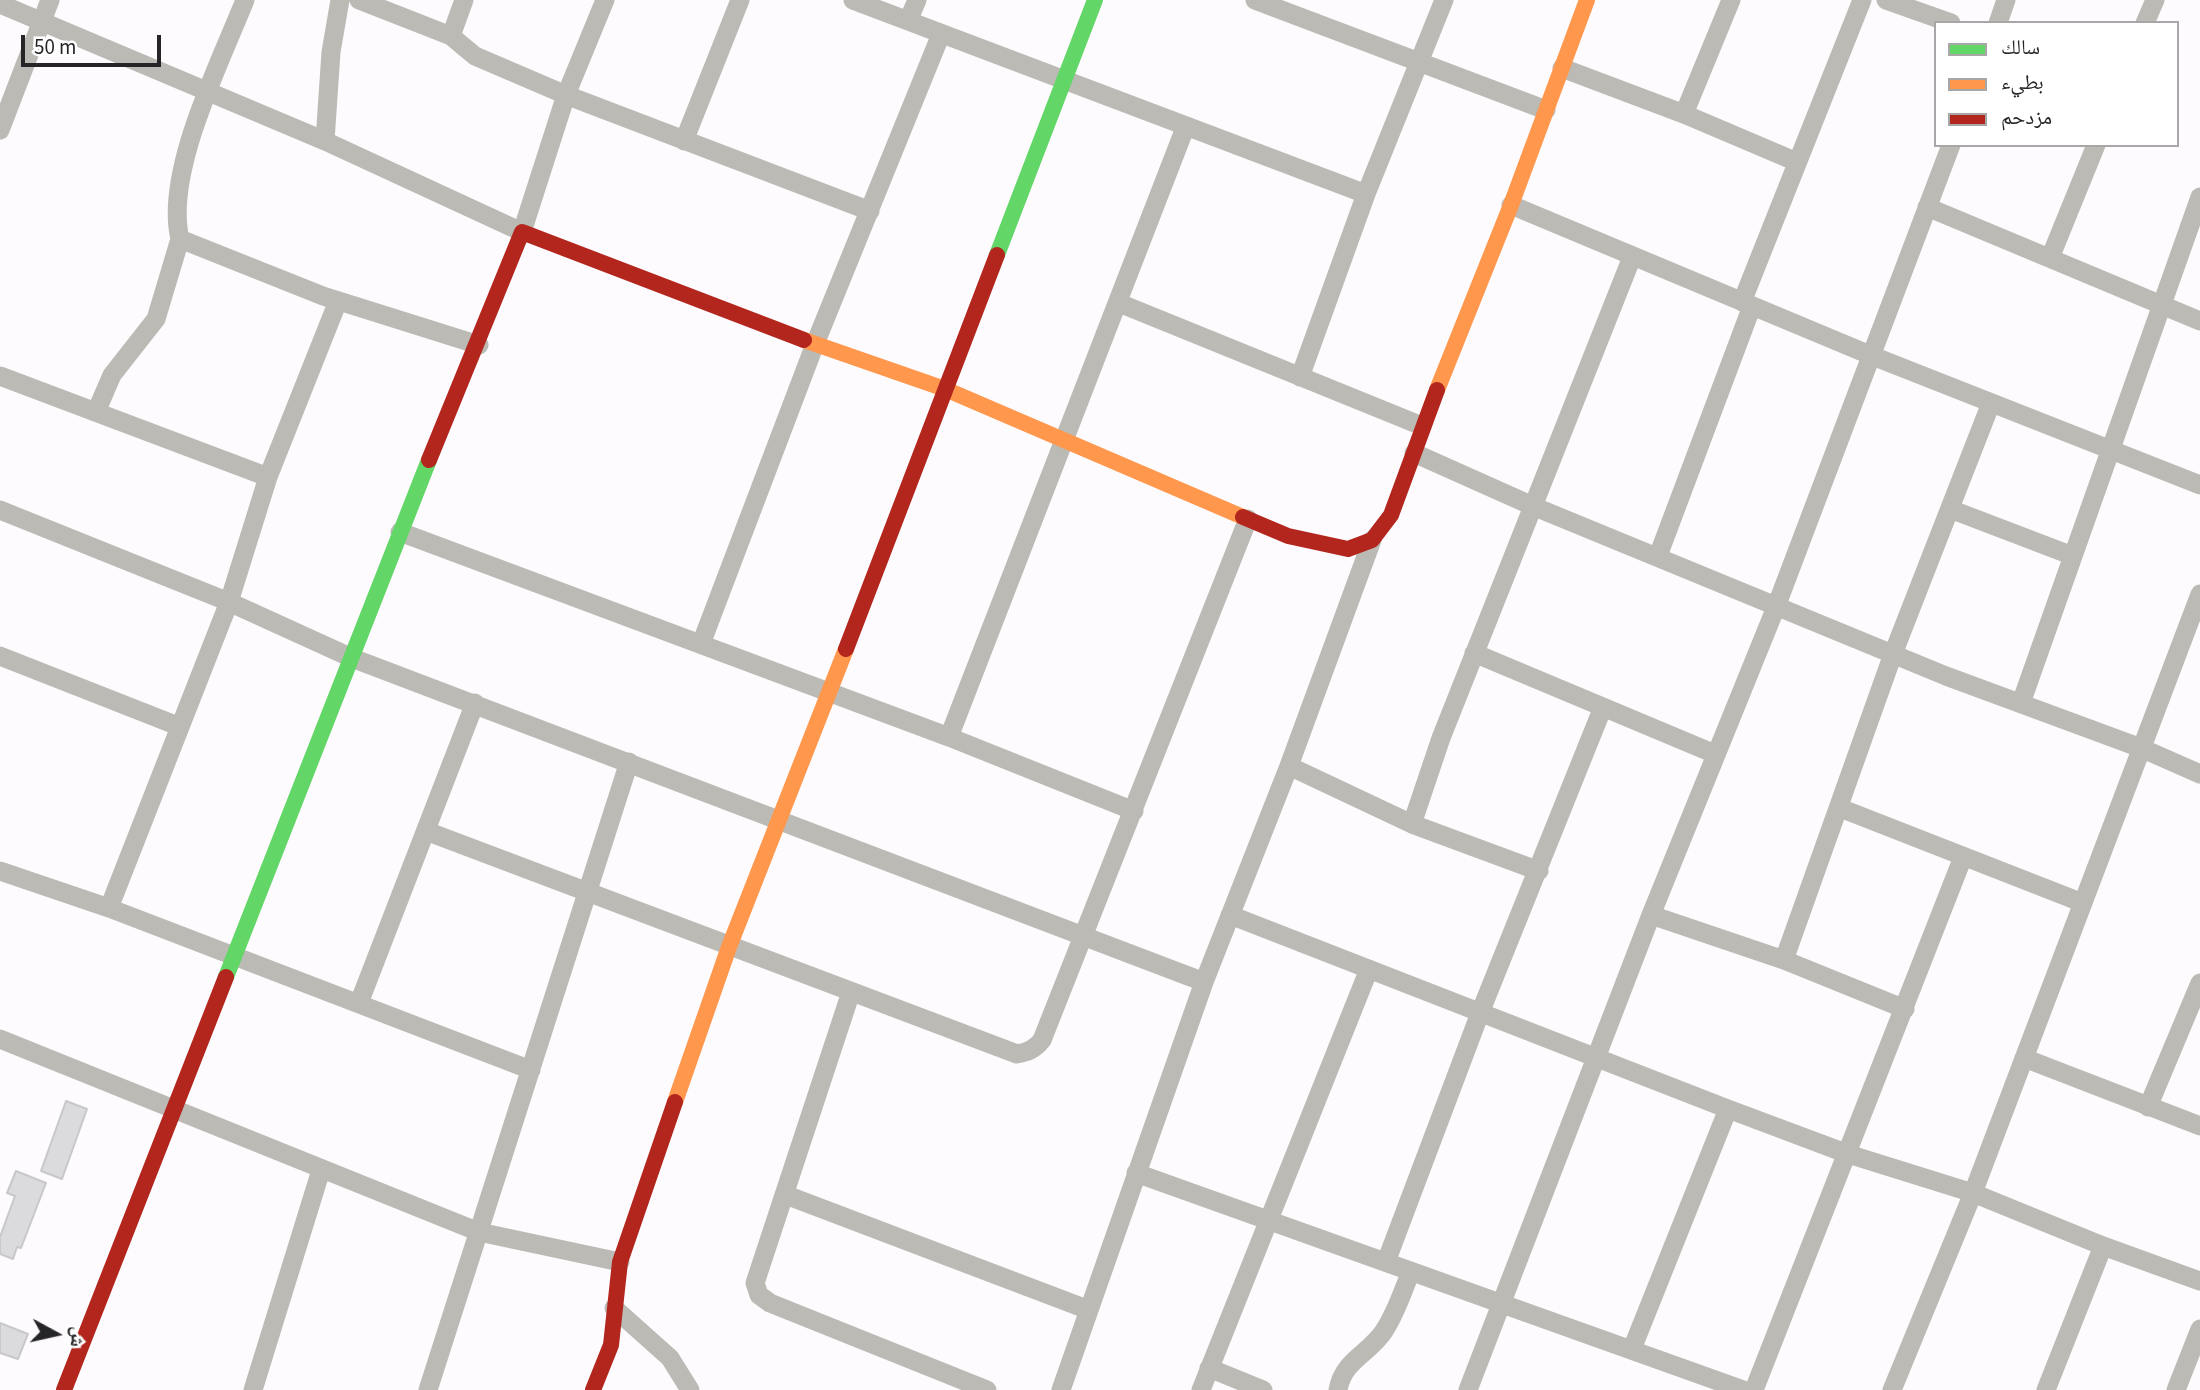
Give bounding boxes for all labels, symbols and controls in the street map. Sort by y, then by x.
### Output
scale bar [24,21,164,65]
legend [1934,21,2179,147]
text: 50 m [34,32,76,62]
text: سالك [2001,32,2040,62]
text: بطيء [2001,67,2044,97]
text: مزدحم [2001,102,2052,132]
north arrow [21,1299,91,1369]
text: ش [63,1325,92,1349]

